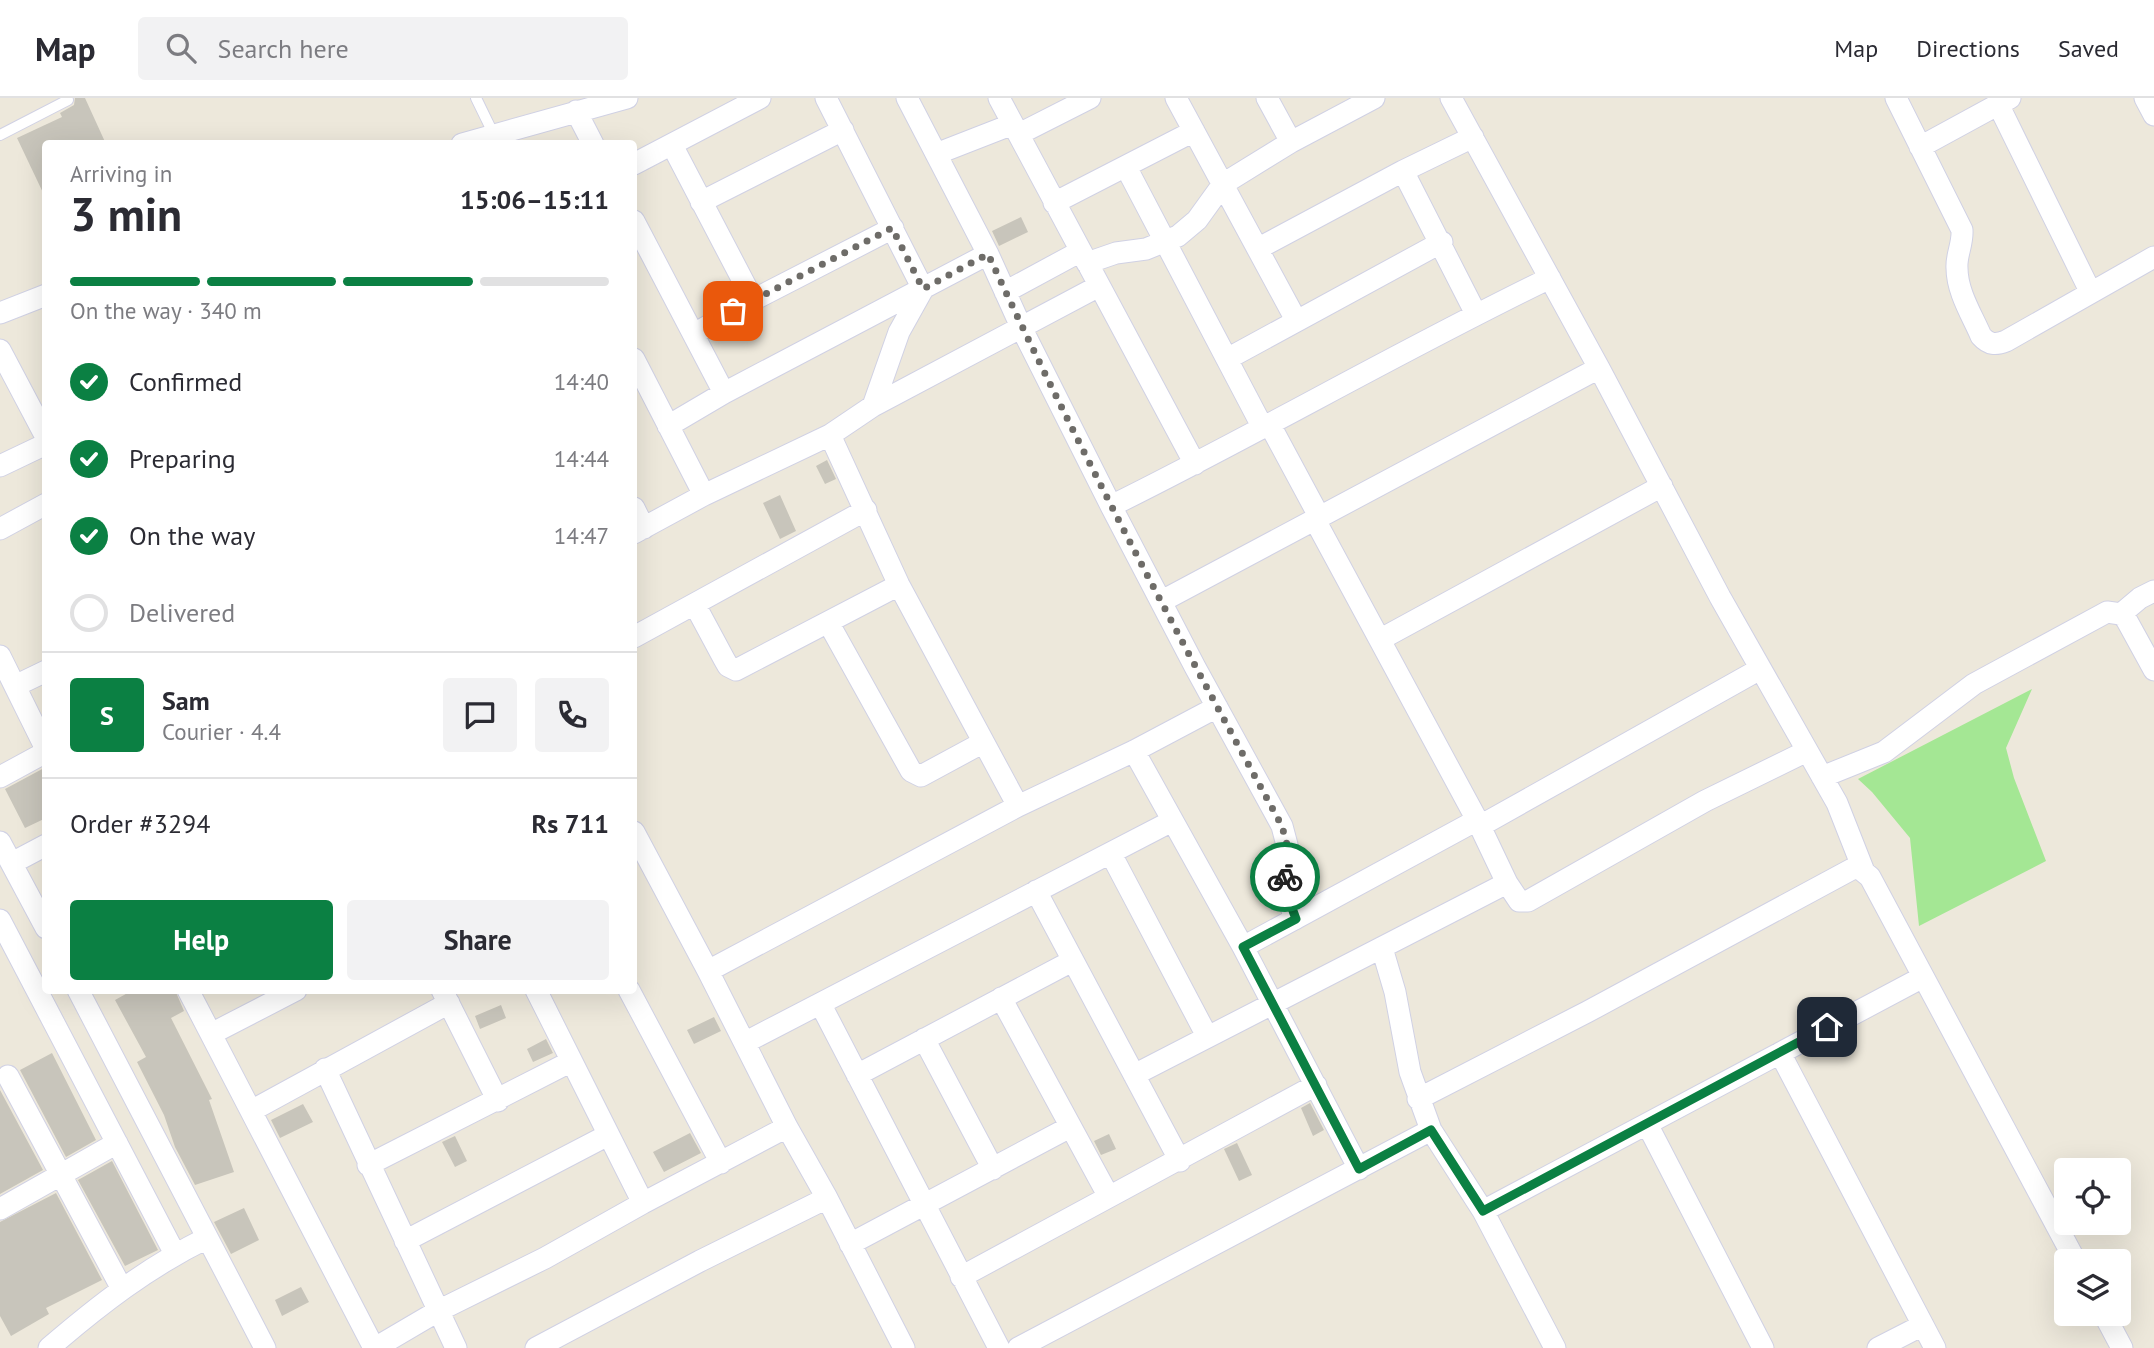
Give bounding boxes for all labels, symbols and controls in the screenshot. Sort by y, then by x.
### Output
search box [138,17,628,80]
text: Map [35,27,96,70]
icon: search [162,29,200,67]
text: Search here [218,32,349,65]
text: Map [1834,33,1878,64]
text: Directions [1916,33,2020,64]
text: Saved [2058,33,2119,64]
text: Arriving in [70,159,172,188]
text: 15:06–15:11 [460,183,609,216]
text: 3 min [70,184,182,244]
pin [703,281,763,341]
icon: bag [714,292,752,330]
text: On the way · 340 m [70,296,262,325]
icon: check [70,363,108,401]
text: Confirmed [129,365,242,398]
text: 14:40 [554,367,609,396]
icon: check [70,440,108,478]
text: Preparing [129,442,236,475]
text: 14:44 [554,444,609,473]
icon: check [70,517,108,555]
text: On the way [129,519,255,552]
text: 14:47 [554,521,609,550]
text: Delivered [129,596,235,629]
button: chat [443,678,517,752]
button: phone [535,678,609,752]
text: Sam [162,684,210,717]
text: S [100,699,114,732]
text: Courier · 4.4 [162,717,281,746]
text: Order #3294 [70,807,210,840]
text: Rs 711 [532,807,609,840]
courier [1250,842,1320,912]
icon: bike [1266,858,1304,896]
button: Help [70,900,333,980]
button: Share [347,900,609,980]
pin [1797,997,1857,1057]
icon: home [1808,1008,1846,1046]
map controls [2054,1158,2131,1326]
button: locate [2054,1158,2131,1235]
button: layers [2054,1249,2131,1326]

